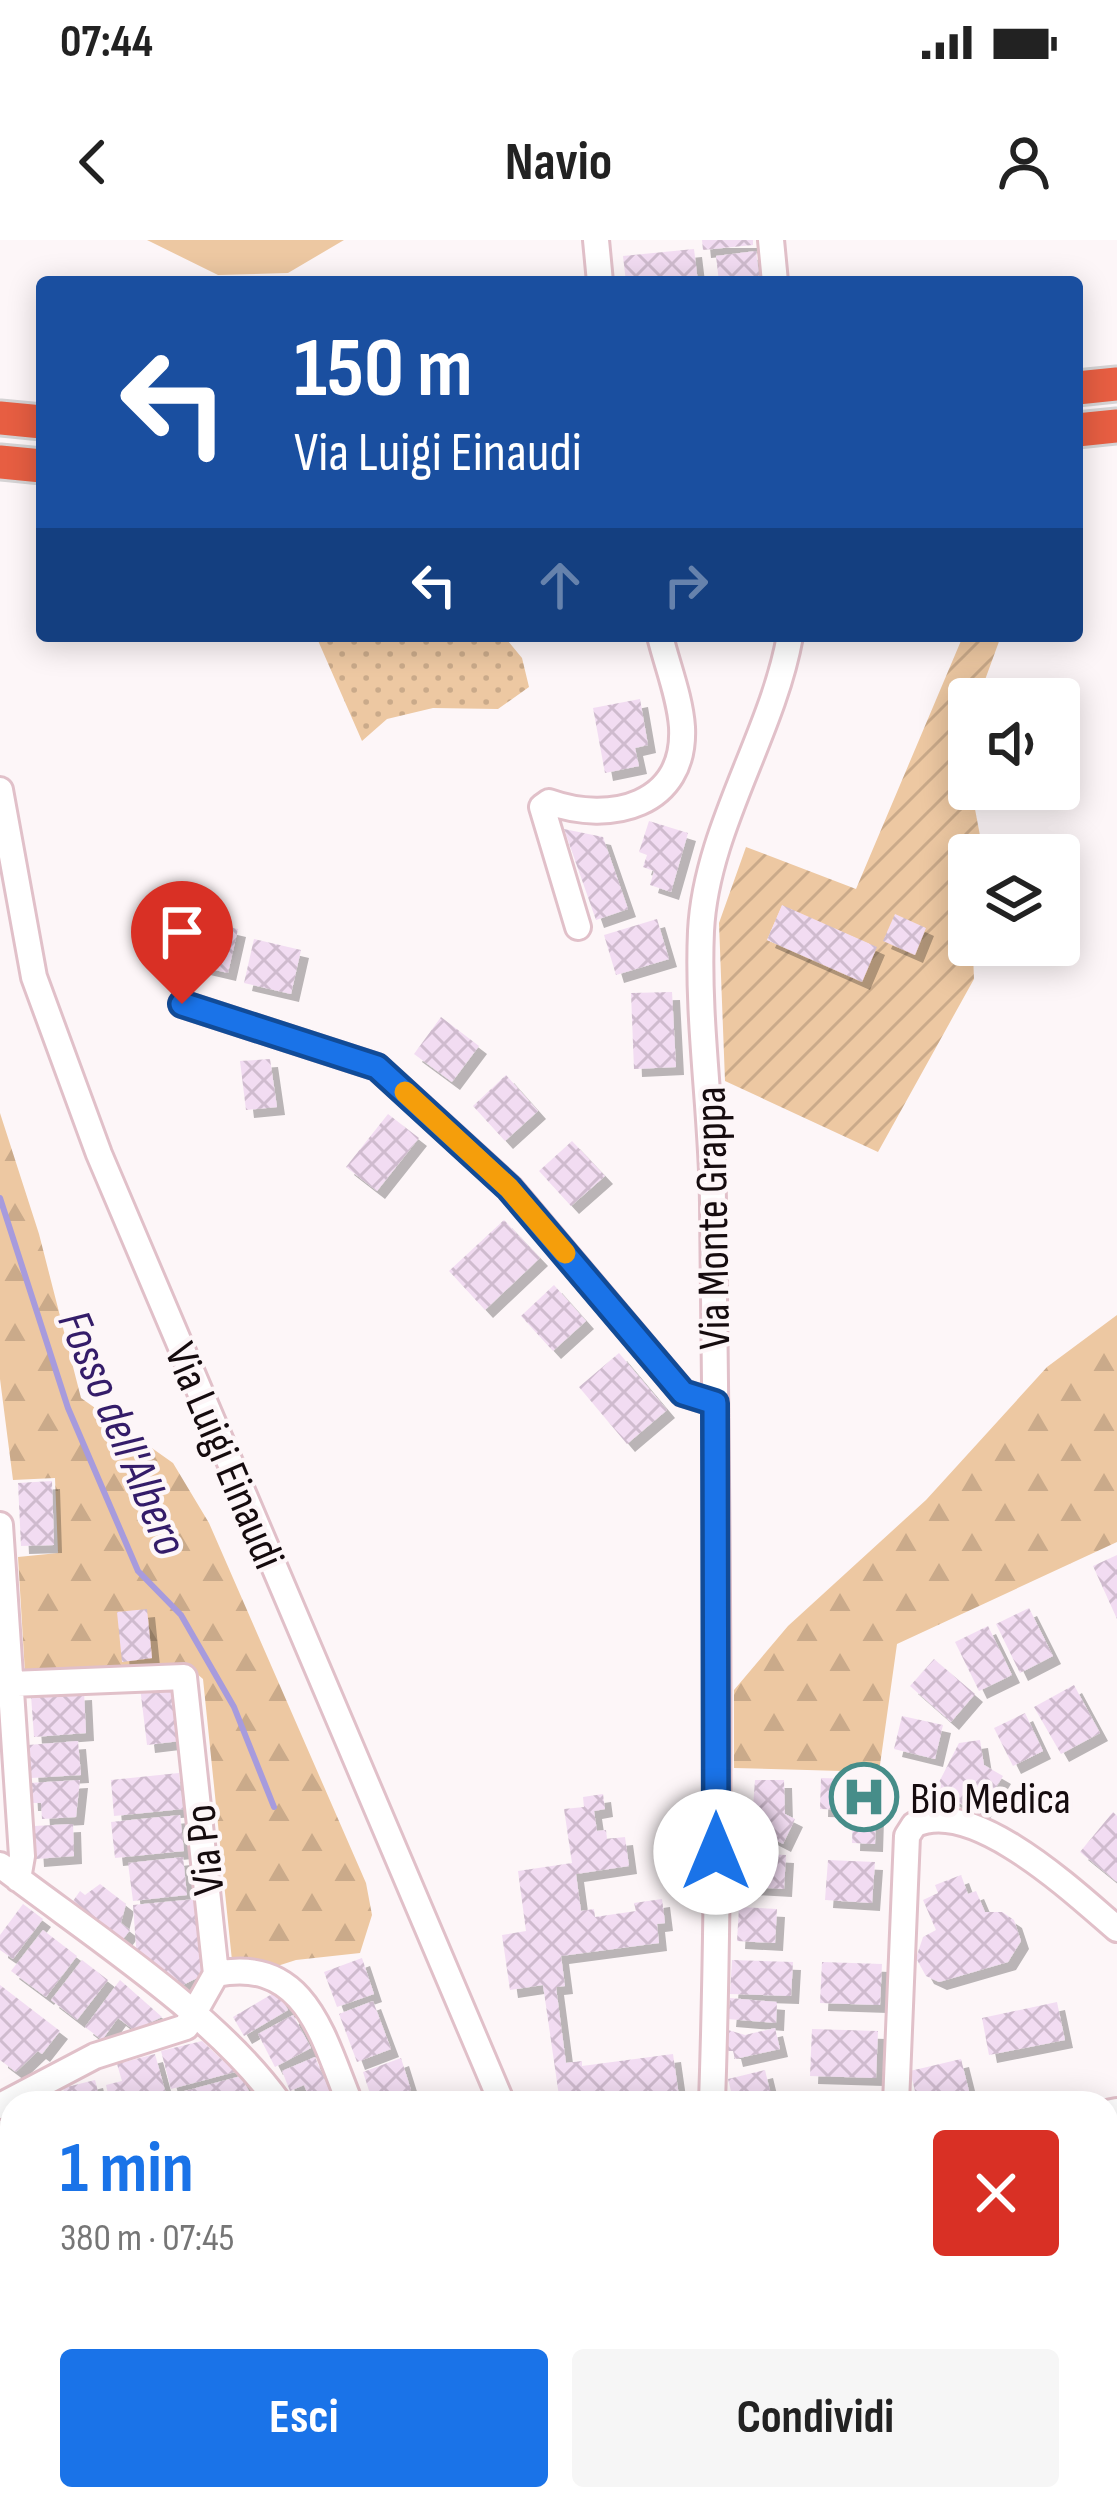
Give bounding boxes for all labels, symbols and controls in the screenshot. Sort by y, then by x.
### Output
text: 07:44 [60,15,153,70]
icon: back [60,129,126,195]
icon: person [991,129,1057,195]
text: Navio [505,130,612,195]
text: 150 m [294,319,473,420]
icon: left [96,324,252,480]
text: Via Luigi Einaudi [294,421,582,486]
icon: left [401,552,467,618]
icon: ahead [527,552,593,618]
icon: right [653,552,719,618]
map controls [948,678,1080,966]
button: sound [948,678,1080,810]
button: layers [948,834,1080,966]
pin [131,881,233,1004]
icon: arrive [149,899,215,965]
street label: Via Monte Grappa [684,1086,743,1350]
water label: Fosso dell'Albero [45,1302,199,1564]
street label: Via Luigi Einaudi [152,1335,296,1577]
hospital icon: Bio Medica [829,1762,899,1832]
place label: Bio Medica [910,1772,1071,1827]
position arrow [653,1789,779,1915]
street label: Via Po [173,1802,238,1898]
text: 1 min [60,2126,194,2213]
button: close [933,2130,1059,2256]
text: 380 m · 07:45 [60,2215,234,2262]
button: Esci [60,2349,548,2487]
button: Condividi [572,2349,1059,2487]

